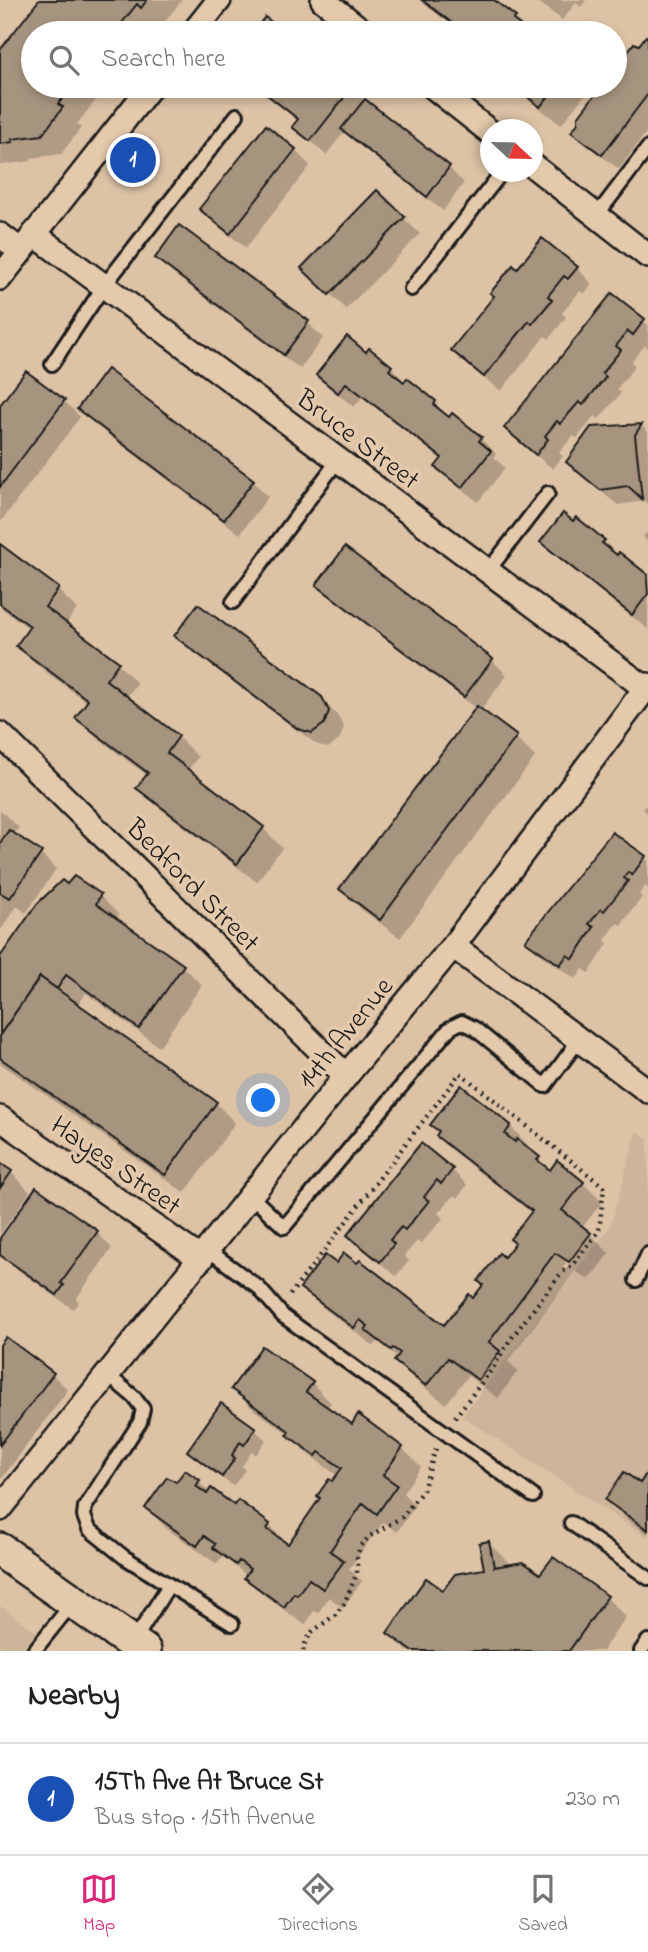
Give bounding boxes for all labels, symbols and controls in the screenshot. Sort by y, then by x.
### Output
search box [21,21,627,98]
icon: search [45,41,83,79]
text: Search here [101,41,226,79]
north arrow [480,119,543,182]
pin: 1 [110,134,156,186]
street label: Bruce Street [285,380,428,501]
street label: Bedford Street [114,809,268,963]
street label: 14th Avenue [289,969,405,1099]
your location [246,1083,280,1117]
street label: Hayes Street [41,1107,189,1227]
text: Nearby [28,1675,120,1719]
text: 15Th Ave At Bruce St [95,1764,324,1802]
text: 1 [47,1783,55,1816]
text: 230 m [566,1783,620,1816]
text: Bus stop · 15th Avenue [95,1802,315,1835]
tab: Map [80,1870,118,1939]
tab: Directions [279,1870,358,1939]
tab: Saved [518,1870,568,1939]

